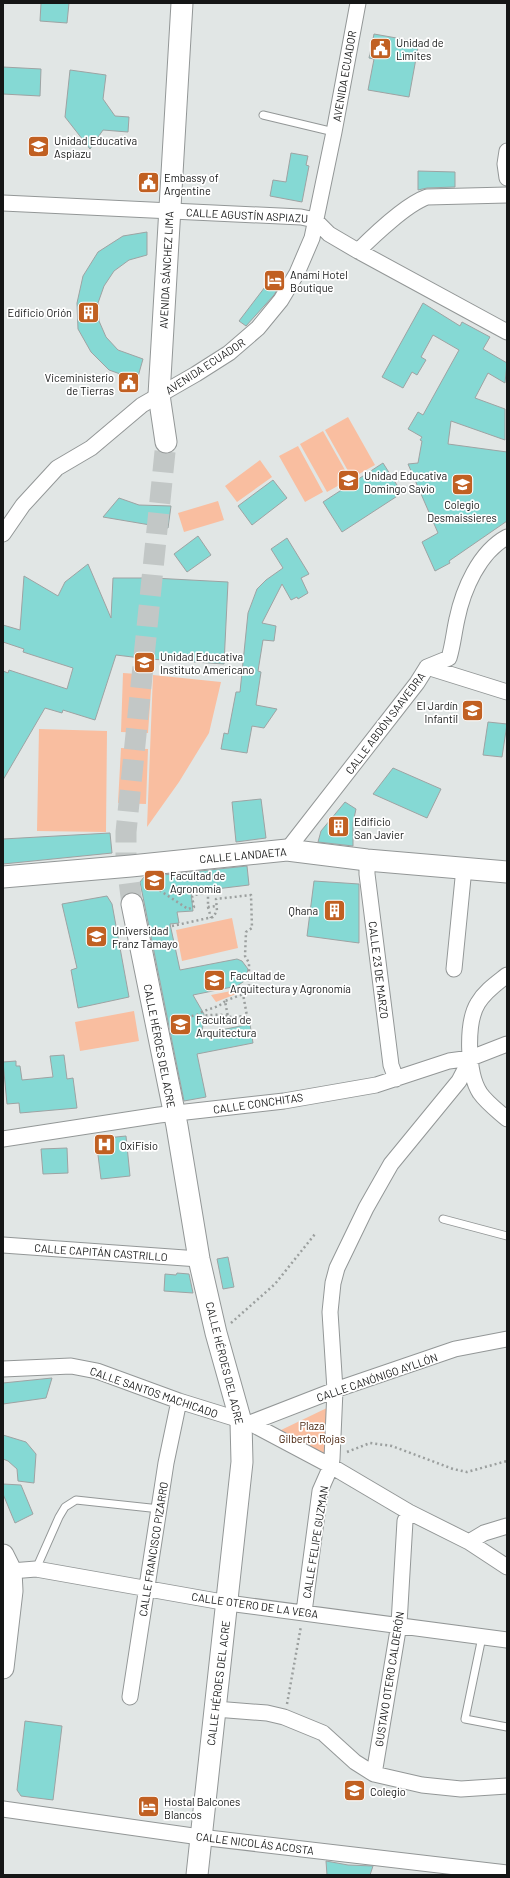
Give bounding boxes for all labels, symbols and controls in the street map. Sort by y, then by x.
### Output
street label: AVENIDA ECUADOR [330,29,358,123]
public building icon: Unidad de Lìmites [367,35,393,61]
place label: Unidad de Lìmites [396,36,444,62]
school or university icon: Unidad Educativa Aspiazu [26,133,52,159]
place label: Unidad Educativa Aspiazu [54,134,137,160]
public building icon: Embassy of Argentine [135,170,161,196]
place label: Embassy of Argentine [164,171,219,197]
street label: CALLE AGUSTÍN ASPIAZU [186,205,308,225]
street label: AVENIDA SÁNCHEZ LIMA [156,211,176,329]
hotel icon: Anami Hotel Boutique [262,267,288,293]
place label: Anami Hotel Boutique [290,268,348,294]
building icon: Edificio Orión [75,299,101,325]
place label: Edificio Orión [8,306,72,319]
street label: AVENIDA ECUADOR [163,335,247,397]
public building icon: Viceministerio de Tierras [116,370,142,396]
place label: Viceministerio de Tierras [45,371,114,397]
school or university icon: Unidad Educativa Domingo Savio [335,468,361,494]
place label: Unidad Educativa Domingo Savio [364,469,447,495]
school or university icon: Colegio Desmaissieres [449,471,475,497]
place label: Colegio Desmaissieres [427,498,497,524]
school or university icon: Unidad Educativa Instituto Americano [132,649,158,675]
place label: Unidad Educativa Instituto Americano [160,650,254,676]
street label: CALLE ABDÓN SAAVEDRA [342,669,428,777]
school or university icon: El Jardín Infantil [460,698,486,724]
place label: El Jardín Infantil [416,699,458,725]
building icon: Edificio San Javier [325,814,351,840]
place label: Edificio San Javier [354,815,404,841]
street label: CALLE LANDAETA [199,845,287,865]
school or university icon: Facultad de Agronomía [141,868,167,894]
place label: Facultad de Agronomía [170,869,225,895]
building icon: Qhana [321,897,347,923]
place label: Qhana [289,904,318,917]
street label: CALLE 23 DE MARZO [367,920,391,1020]
school or university icon: Universidad Franz Tamayo [84,923,110,949]
place label: Universidad Franz Tamayo [112,924,178,950]
school or university icon: Facultad de Arquitectura y Agronomía [201,968,227,994]
place label: Facultad de Arquitectura y Agronomía [230,969,351,995]
street label: CALLE HÉROES DEL ACRE [142,983,178,1109]
school or university icon: Facultad de Arquitectura [167,1012,193,1038]
place label: Facultad de Arquitectura [196,1013,256,1039]
street label: CALLE CONCHITAS [212,1090,304,1116]
hospital icon: OxiFisio [91,1132,117,1158]
place label: OxiFisio [120,1139,158,1152]
street label: CALLE CAPITÁN CASTRILLO [34,1241,168,1263]
street label: CALLE HÉROES DEL ACRE [203,1300,247,1426]
street label: CALLE CANÓNIGO AYLLÓN [315,1350,439,1404]
street label: CALLE SANTOS MACHICADO [88,1364,220,1420]
park label: Plaza Gilberto Rojas [279,1419,345,1445]
street label: CALLE FRANCISCO PIZARRO [136,1481,170,1617]
street label: CALLE FELIPE GUZMAN [300,1485,330,1599]
street label: CALLE OTERO DE LA VEGA [191,1590,319,1620]
street label: GUSTAVO OTERO CALDERÓN [372,1611,406,1747]
street label: CALLE HÉROES DEL ACRE [204,1619,232,1746]
school or university icon: Colegio [342,1778,368,1804]
place label: Colegio [370,1785,406,1798]
hotel icon: Hostal Balcones Blancos [135,1794,161,1820]
place label: Hostal Balcones Blancos [164,1795,240,1821]
street label: CALLE NICOLÁS ACOSTA [195,1829,315,1857]

